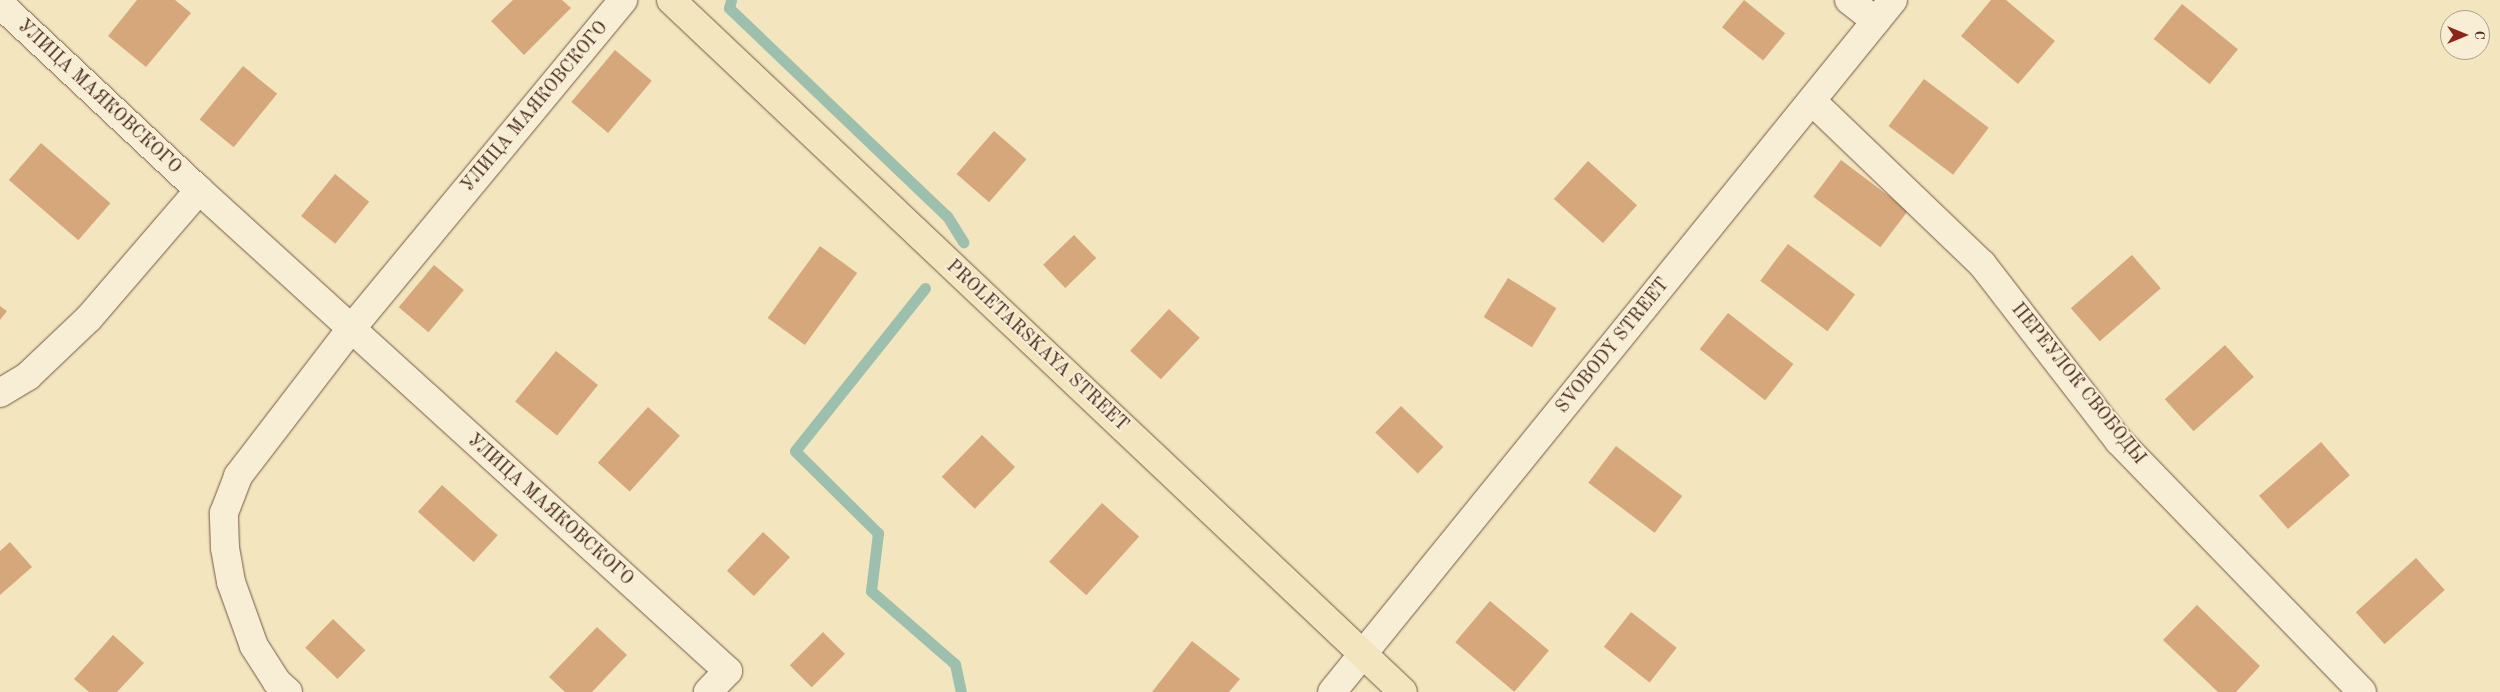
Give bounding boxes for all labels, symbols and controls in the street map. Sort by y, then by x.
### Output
north arrow [2440,10,2490,60]
street label: УЛИЦА МАЯКОВСКОГО [13,15,185,179]
street label: УЛИЦА МАЯКОВСКОГО [457,17,613,197]
text: С [2472,30,2486,40]
street label: PROLETARSKAYA STREET [941,256,1133,436]
street label: SVOBODY STREET [1552,274,1674,418]
street label: ПЕРЕУЛОК СВОБОДЫ [2006,299,2150,469]
street label: УЛИЦА МАЯКОВСКОГО [463,430,637,590]

